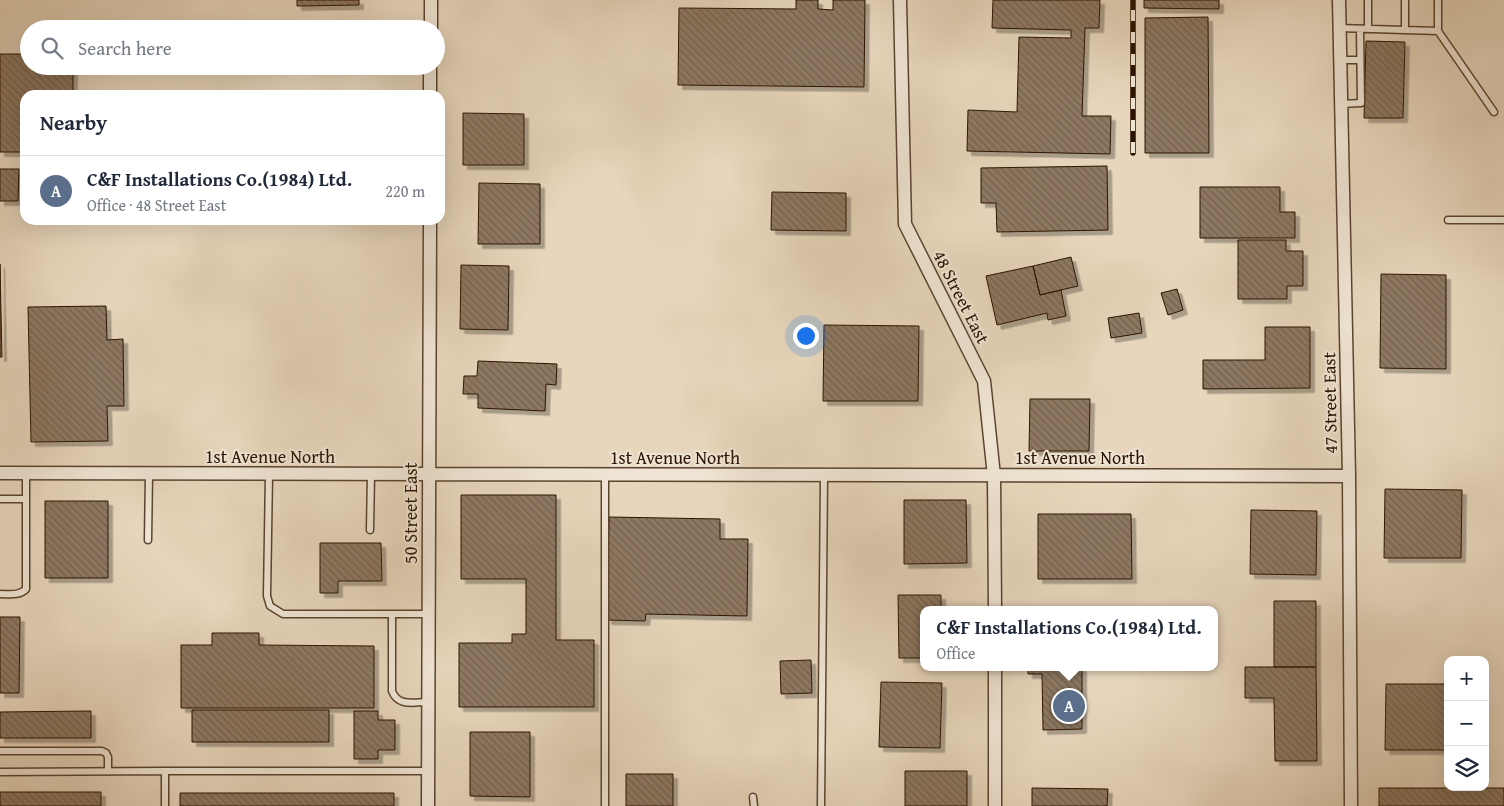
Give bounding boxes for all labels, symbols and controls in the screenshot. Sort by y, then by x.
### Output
search box [20,20,445,75]
icon: search [38,34,66,62]
text: Search here [78,34,172,62]
text: Nearby [40,107,107,138]
text: C&F Installations Co.(1984) Ltd. [87,165,352,193]
text: A [51,179,61,203]
text: 220 m [385,179,425,203]
text: Office · 48 Street East [87,193,226,217]
street label: 48 Street East [926,245,997,349]
your location [793,323,819,349]
street label: 47 Street East [1315,351,1344,454]
street label: 1st Avenue North [205,443,335,470]
street label: 1st Avenue North [610,444,740,471]
street label: 1st Avenue North [1015,444,1145,471]
street label: 50 Street East [397,461,424,564]
popup [920,606,1218,671]
text: C&F Installations Co.(1984) Ltd. [937,613,1202,641]
text: Office [937,641,976,665]
map controls [1444,656,1489,791]
button: + [1444,656,1489,701]
pin: A [1053,687,1085,725]
button: − [1444,701,1489,746]
button: layers [1444,746,1489,791]

